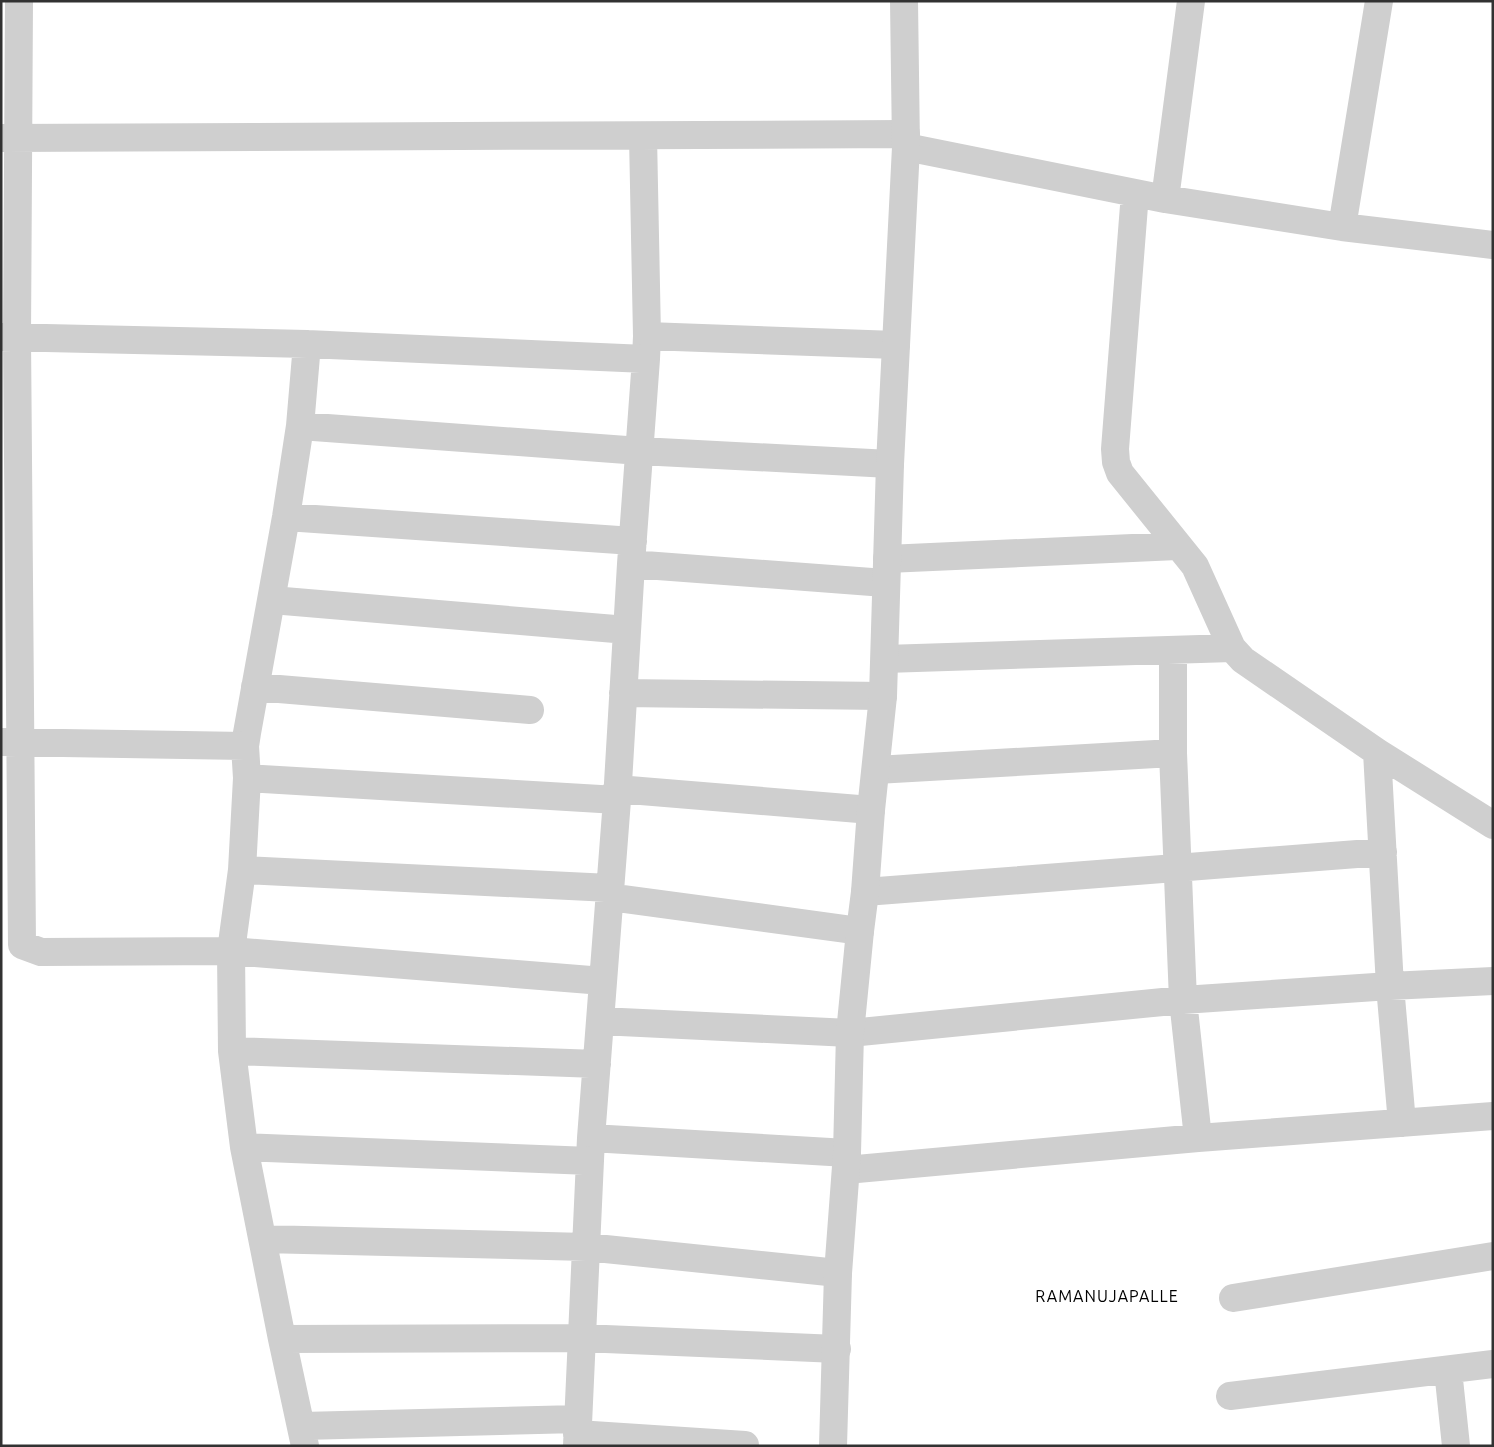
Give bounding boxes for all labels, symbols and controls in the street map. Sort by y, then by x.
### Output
district label: RAMANUJAPALLE [1035,1287,1179,1305]

